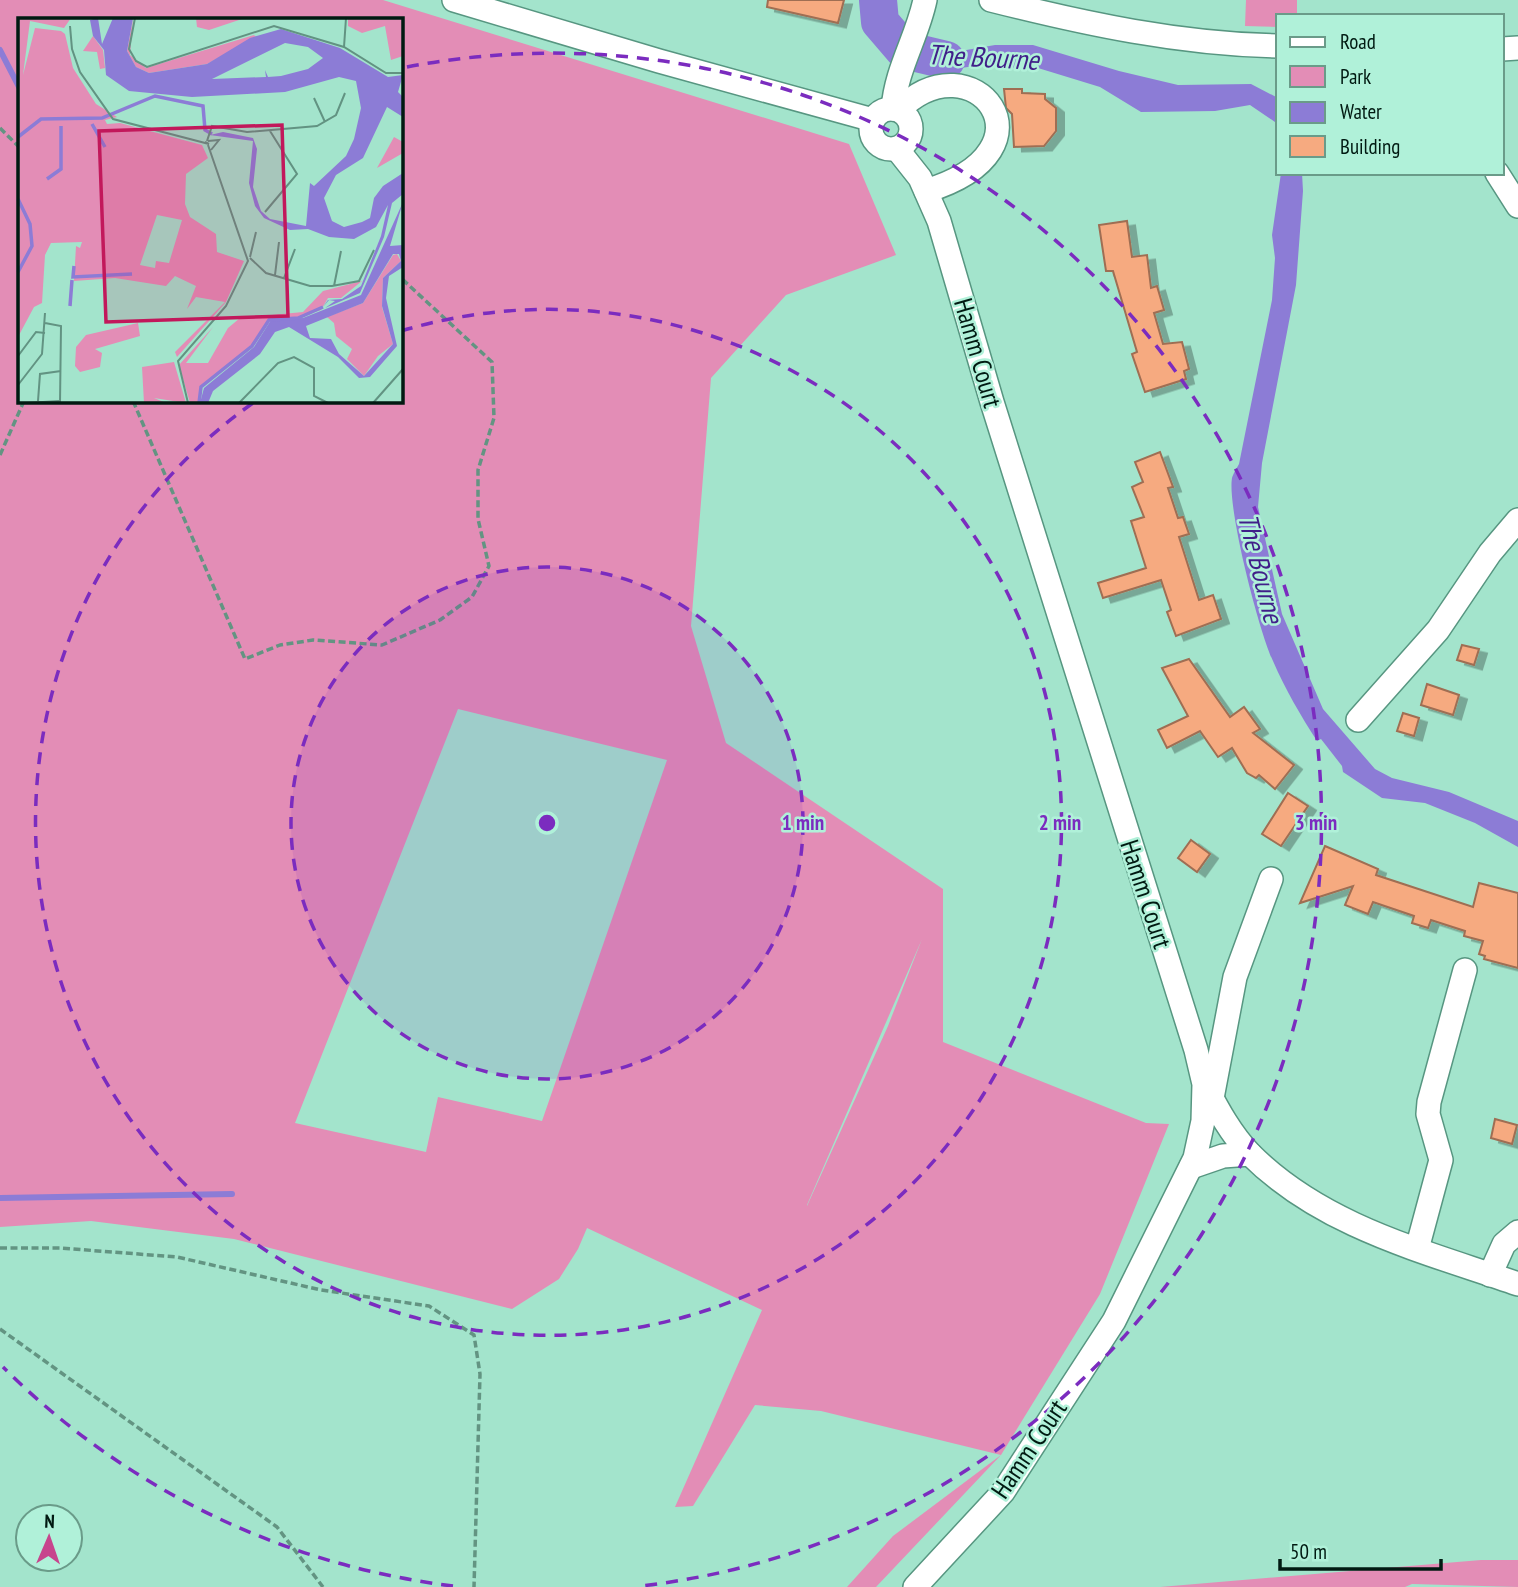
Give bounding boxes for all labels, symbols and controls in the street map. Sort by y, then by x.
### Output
legend [1276,14,1504,175]
inset map [18,18,402,402]
text: Road [1340,28,1376,55]
water label: The Bourne [926,35,1042,78]
text: Park [1340,63,1371,90]
text: Water [1340,98,1382,125]
text: Building [1340,133,1400,160]
street label: Hamm Court [947,294,1010,411]
water label: The Bourne [1230,509,1293,629]
text: 1 min [782,809,824,836]
text: 2 min [1039,809,1081,836]
text: 3 min [1295,809,1337,836]
centre of rings [535,811,559,835]
street label: Hamm Court [1113,835,1180,952]
street label: Hamm Court [984,1393,1074,1504]
north arrow [14,1503,84,1573]
text: N [44,1509,55,1533]
scale bar [1280,1528,1441,1572]
text: 50 m [1290,1538,1327,1565]

